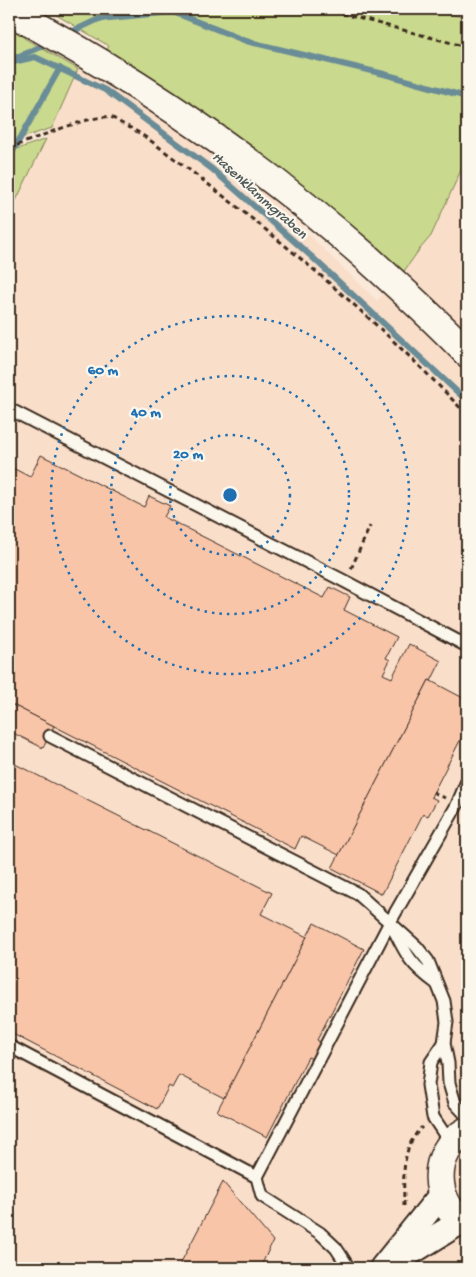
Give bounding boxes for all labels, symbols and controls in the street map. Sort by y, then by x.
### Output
water label: Hasenklammgraben [208,149,311,244]
text: 60 m [88,362,119,380]
text: 40 m [130,404,161,422]
text: 20 m [173,446,203,464]
centre of rings [221,486,239,504]

